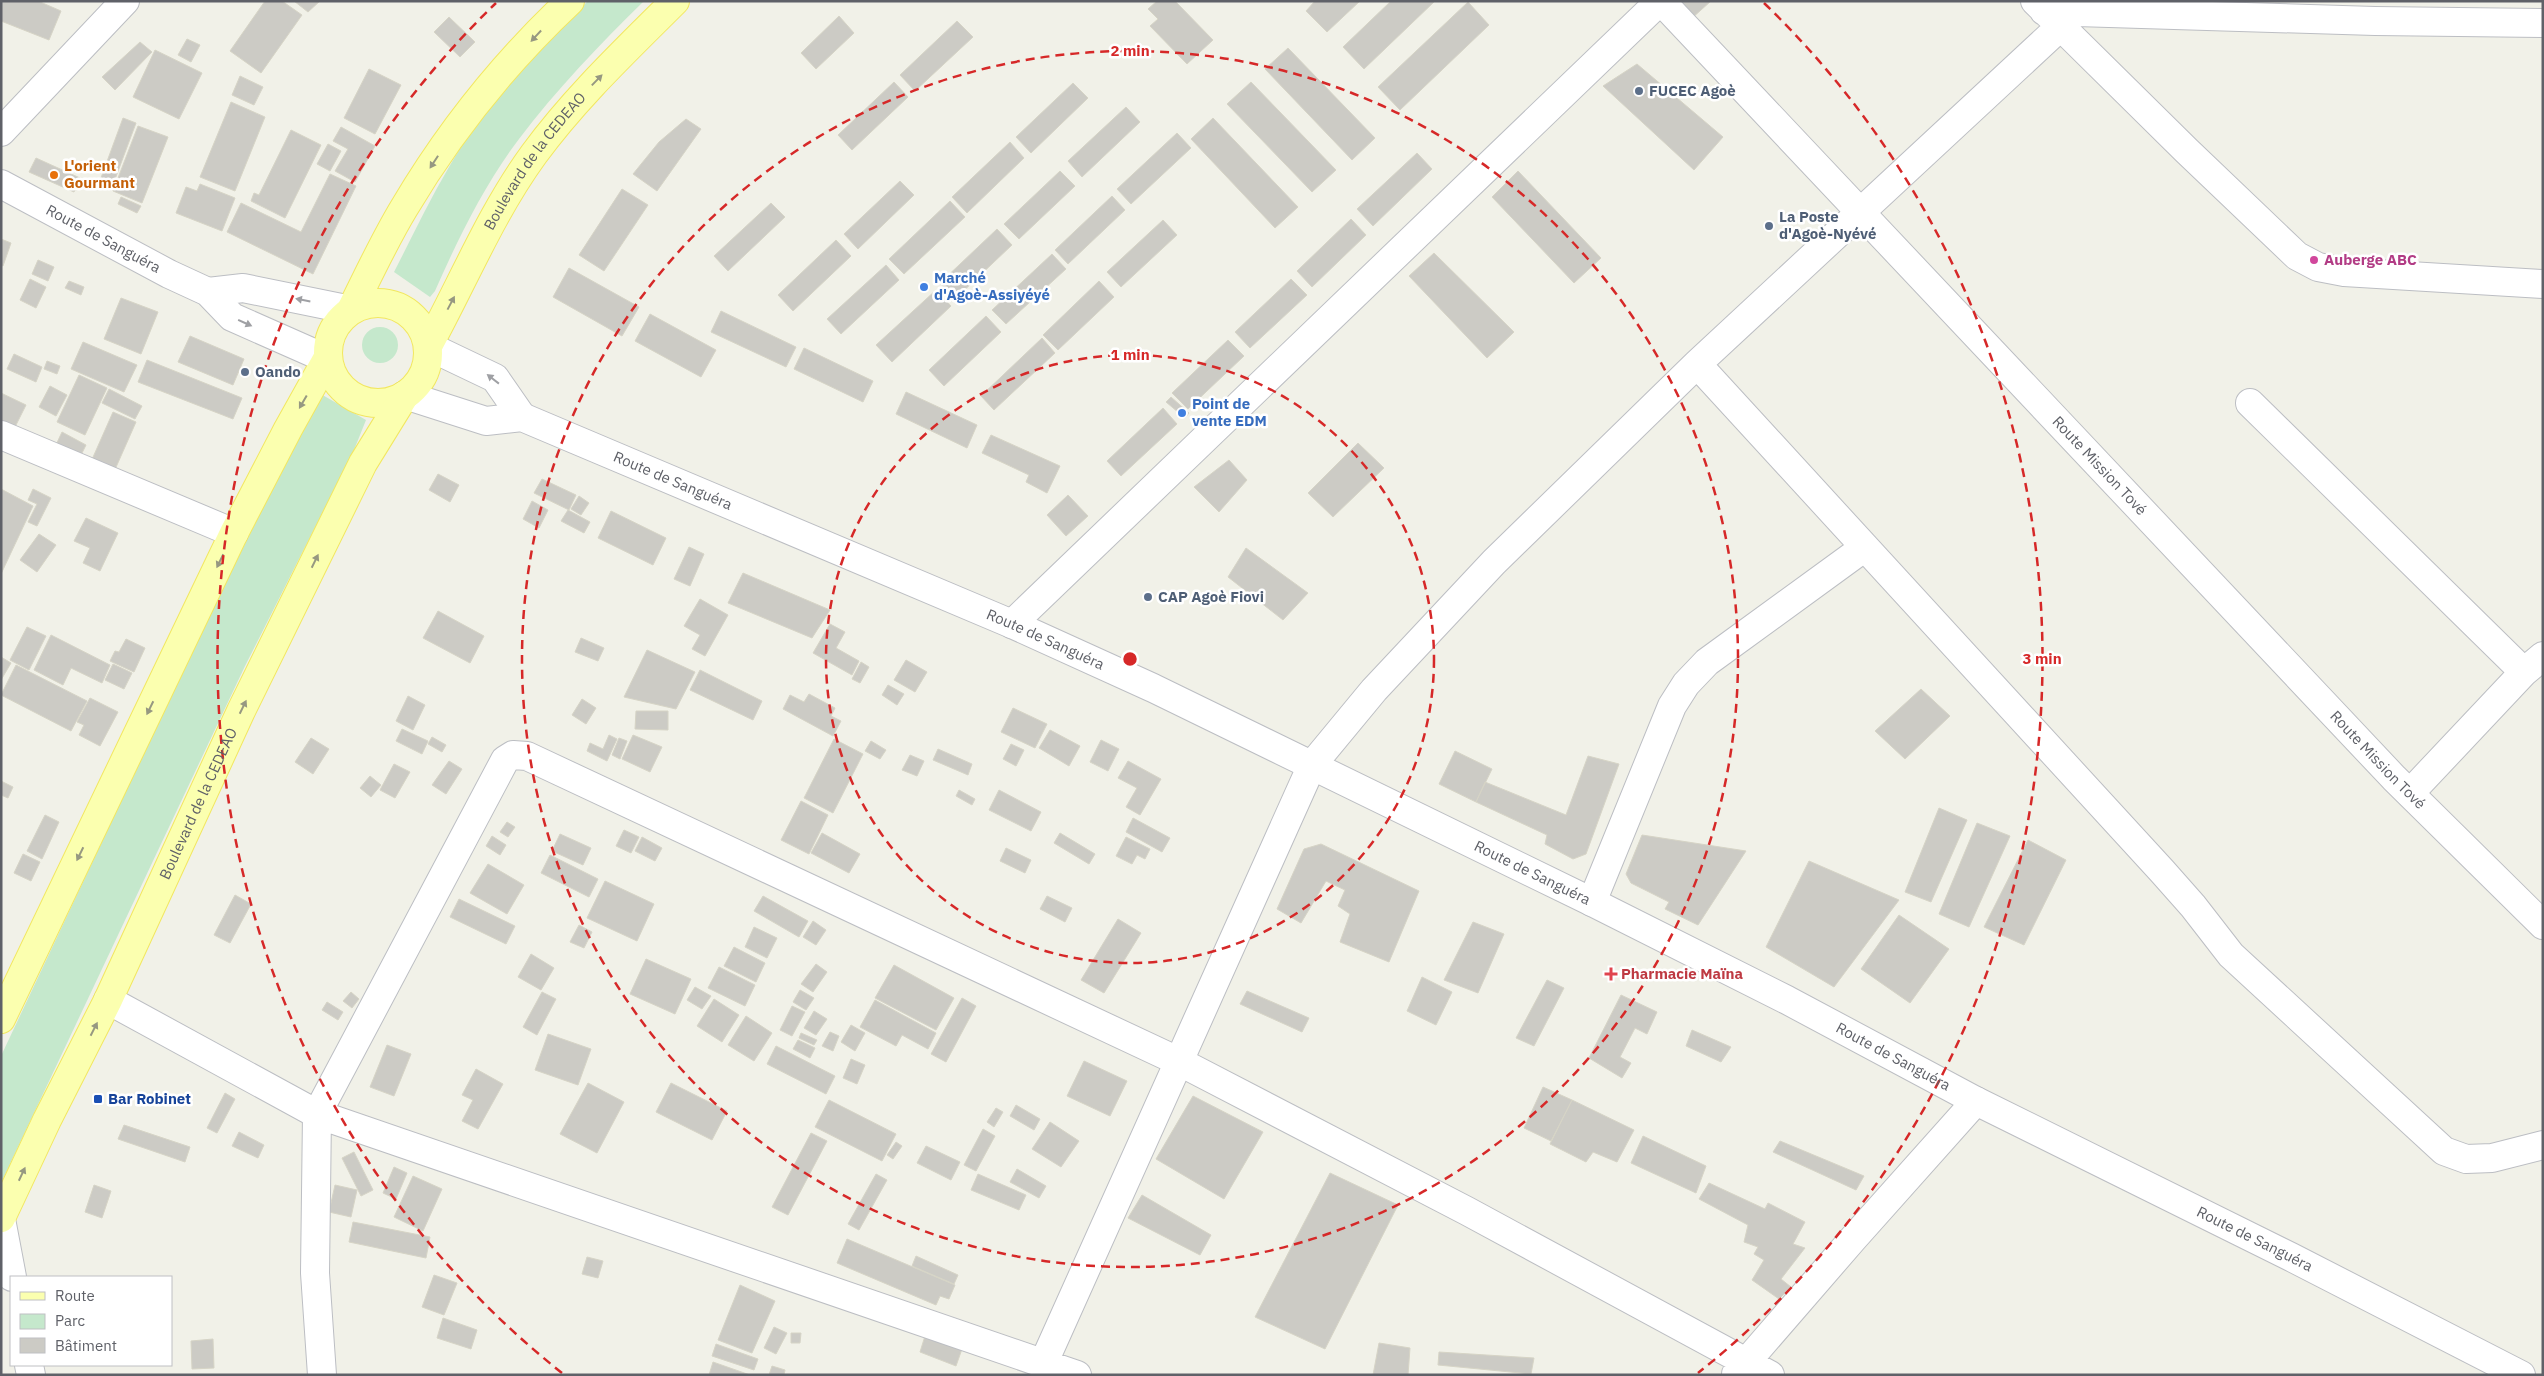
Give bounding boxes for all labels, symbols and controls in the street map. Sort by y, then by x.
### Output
one-way arrow [530,29,542,41]
text: 2 min [1110,41,1150,60]
one-way arrow [591,74,603,86]
place label: FUCEC Agoè [1649,81,1736,100]
marker: FUCEC Agoè [1633,85,1645,97]
street label: Boulevard de la CEDEAO [479,88,590,233]
one-way arrow [430,155,439,169]
place label: L'orient Gourmant [64,156,135,192]
marker: L'orient Gourmant [48,169,60,181]
street label: Route de Sanguéra [43,200,164,277]
place label: La Poste d'Agoè-Nyévé [1779,207,1876,243]
marker: La Poste d'Agoè-Nyévé [1763,220,1775,232]
place label: Auberge ABC [2324,250,2417,269]
marker: Auberge ABC [2308,254,2320,266]
place label: Marché d'Agoè-Assiyéyé [934,268,1050,304]
marker: Marché d'Agoè-Assiyéyé [918,281,930,293]
one-way arrow [294,296,310,304]
one-way arrow [447,296,455,310]
one-way arrow [238,319,252,327]
text: 1 min [1110,345,1150,364]
place label: Oando [255,362,301,381]
marker: Oando [239,366,251,378]
one-way arrow [486,374,499,384]
place label: Point de vente EDM [1192,394,1267,430]
one-way arrow [299,395,308,408]
marker: Point de vente EDM [1176,407,1188,419]
street label: Route Mission Tové [2049,412,2151,519]
street label: Route de Sanguéra [611,447,735,514]
one-way arrow [216,554,224,568]
one-way arrow [311,554,319,568]
place label: CAP Agoè Fiovi [1158,587,1264,606]
marker: CAP Agoè Fiovi [1142,591,1154,603]
street label: Route de Sanguéra [984,604,1108,674]
text: 3 min [2022,649,2062,668]
centre of rings [1121,650,1139,668]
one-way arrow [239,700,247,714]
one-way arrow [146,701,154,715]
street label: Route Mission Tové [2326,706,2430,813]
street label: Boulevard de la CEDEAO [155,725,241,882]
street label: Route de Sanguéra [1471,836,1594,909]
one-way arrow [75,847,83,861]
place label: Pharmacie Maïna [1621,964,1743,983]
marker: Pharmacie Maïna [1605,968,1617,980]
street label: Route de Sanguéra [1833,1018,1954,1095]
one-way arrow [90,1021,98,1036]
place label: Bar Robinet [108,1089,191,1108]
marker: Bar Robinet [92,1093,104,1105]
one-way arrow [18,1167,26,1181]
street label: Route de Sanguéra [2194,1202,2316,1276]
legend [10,1276,172,1366]
text: Route [55,1286,95,1305]
text: Parc [55,1311,85,1330]
text: Bâtiment [55,1336,117,1355]

